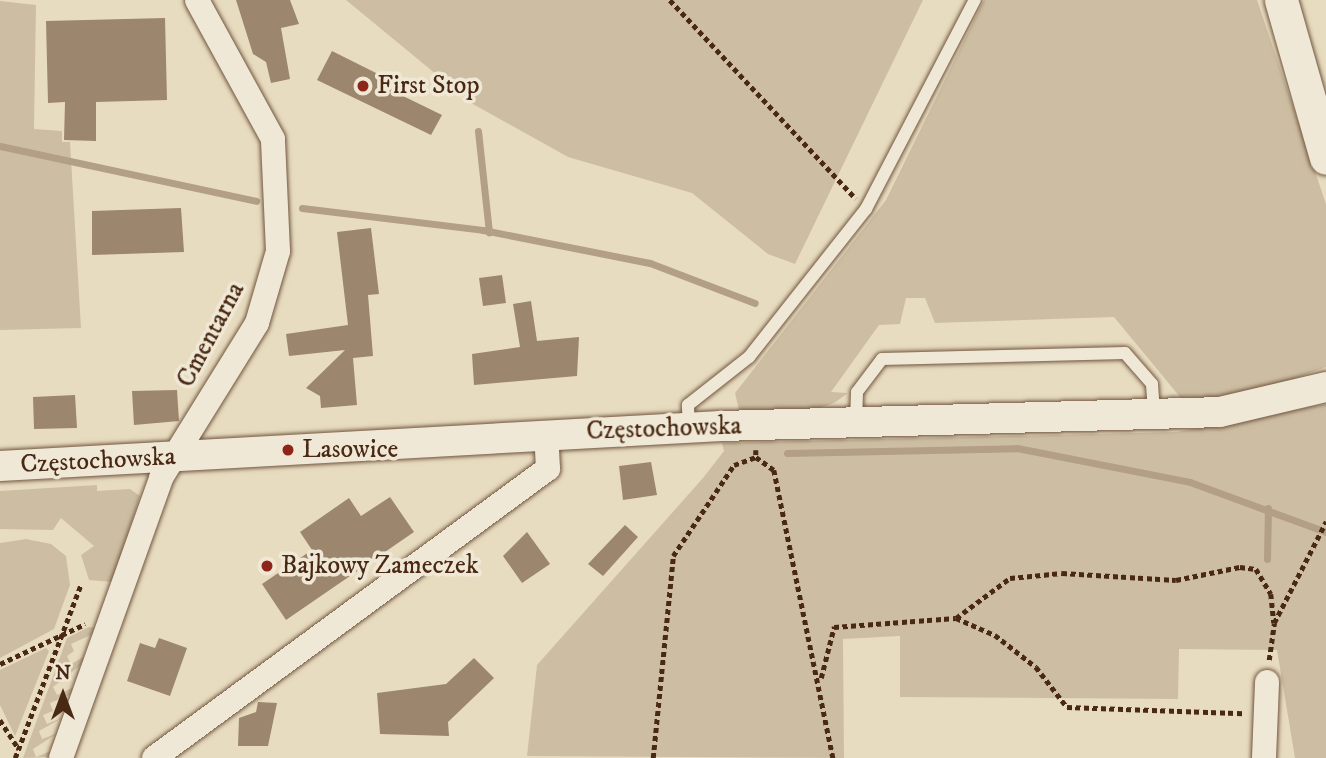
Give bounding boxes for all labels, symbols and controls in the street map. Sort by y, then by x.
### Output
place label: First Stop [377,70,480,102]
marker: First Stop [355,78,371,94]
street label: Cmentarna [170,277,252,393]
street label: Częstochowska [586,411,742,447]
place label: Lasowice [302,434,398,466]
street label: Częstochowska [20,441,176,481]
marker: Lasowice [280,442,296,458]
place label: Bajkowy Zameczek [281,550,479,582]
marker: Bajkowy Zameczek [259,558,275,574]
north arrow [28,660,98,730]
text: N [55,662,71,685]

